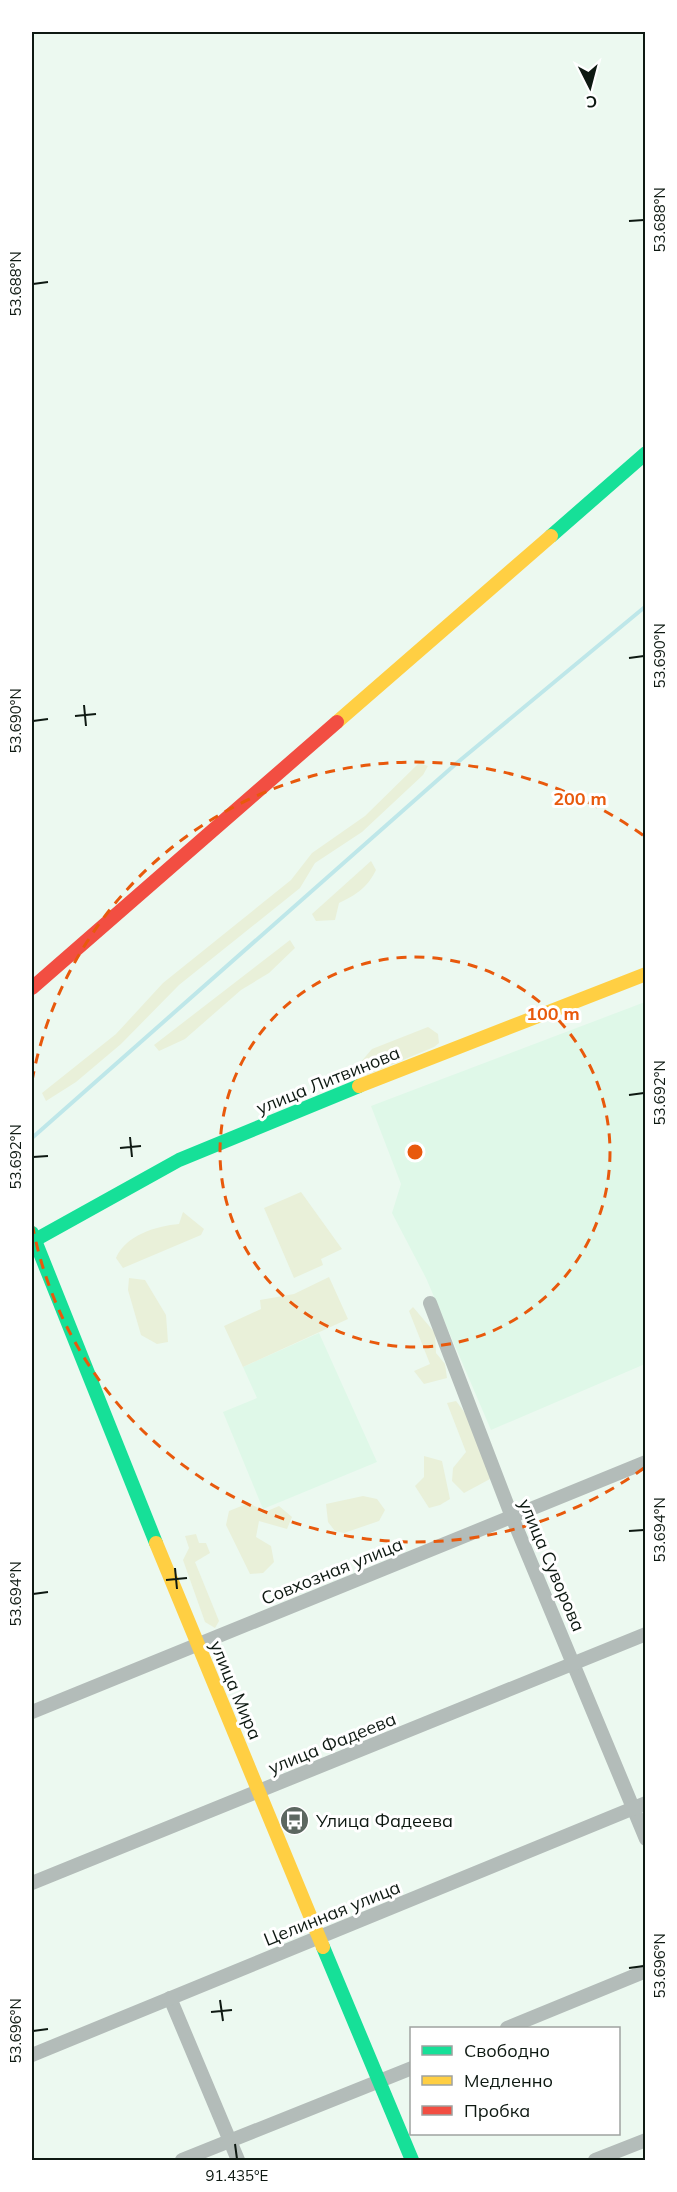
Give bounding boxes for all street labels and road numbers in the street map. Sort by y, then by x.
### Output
street label: улица Литвинова [253,1041,403,1119]
street label: улица Суворова [514,1495,590,1635]
street label: Совхозная улица [258,1532,406,1610]
street label: улица Мира [205,1637,267,1743]
street label: улица Фадеева [265,1707,399,1779]
street label: Целинная улица [260,1875,404,1951]

